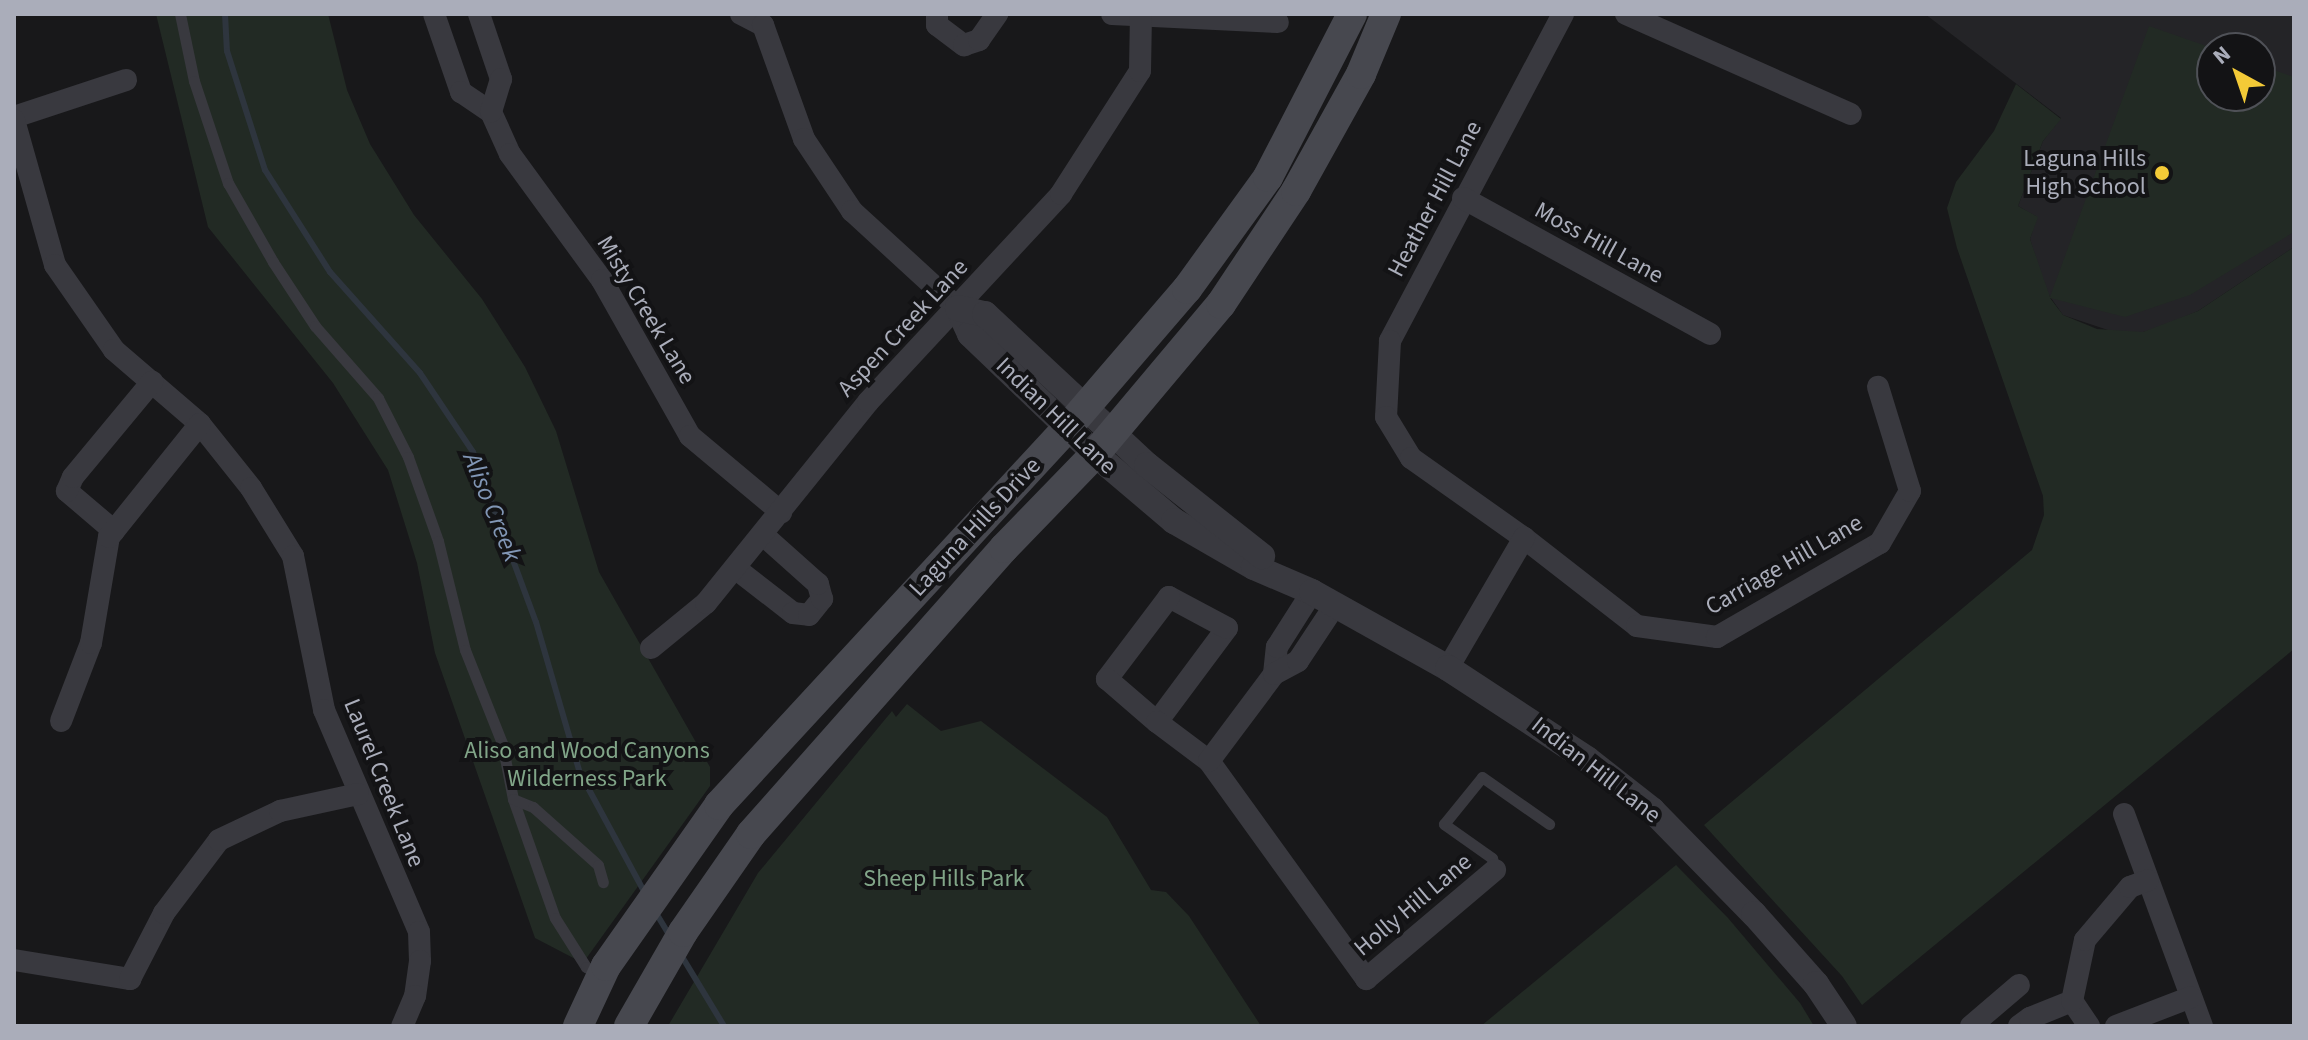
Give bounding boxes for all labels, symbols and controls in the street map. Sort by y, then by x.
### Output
north arrow [2196,32,2276,112]
text: N [2206,38,2238,72]
street label: Heather Hill Lane [1382,116,1488,282]
place label: Laguna Hills High School [2023,145,2146,201]
marker: Laguna Hills High School [2153,164,2171,182]
street label: Moss Hill Lane [1530,196,1668,290]
street label: Misty Creek Lane [590,231,702,389]
street label: Aspen Creek Lane [832,253,974,403]
street label: Indian Hill Lane [990,351,1122,481]
water label: Aliso Creek [456,448,528,566]
street label: Laguna Hills Drive [903,452,1047,602]
street label: Carriage Hill Lane [1700,508,1868,622]
street label: Laurel Creek Lane [337,695,431,871]
street label: Indian Hill Lane [1526,711,1666,829]
park label: Aliso and Wood Canyons Wilderness Park [464,737,710,793]
street label: Holly Hill Lane [1348,848,1478,962]
park label: Sheep Hills Park [863,865,1025,893]

